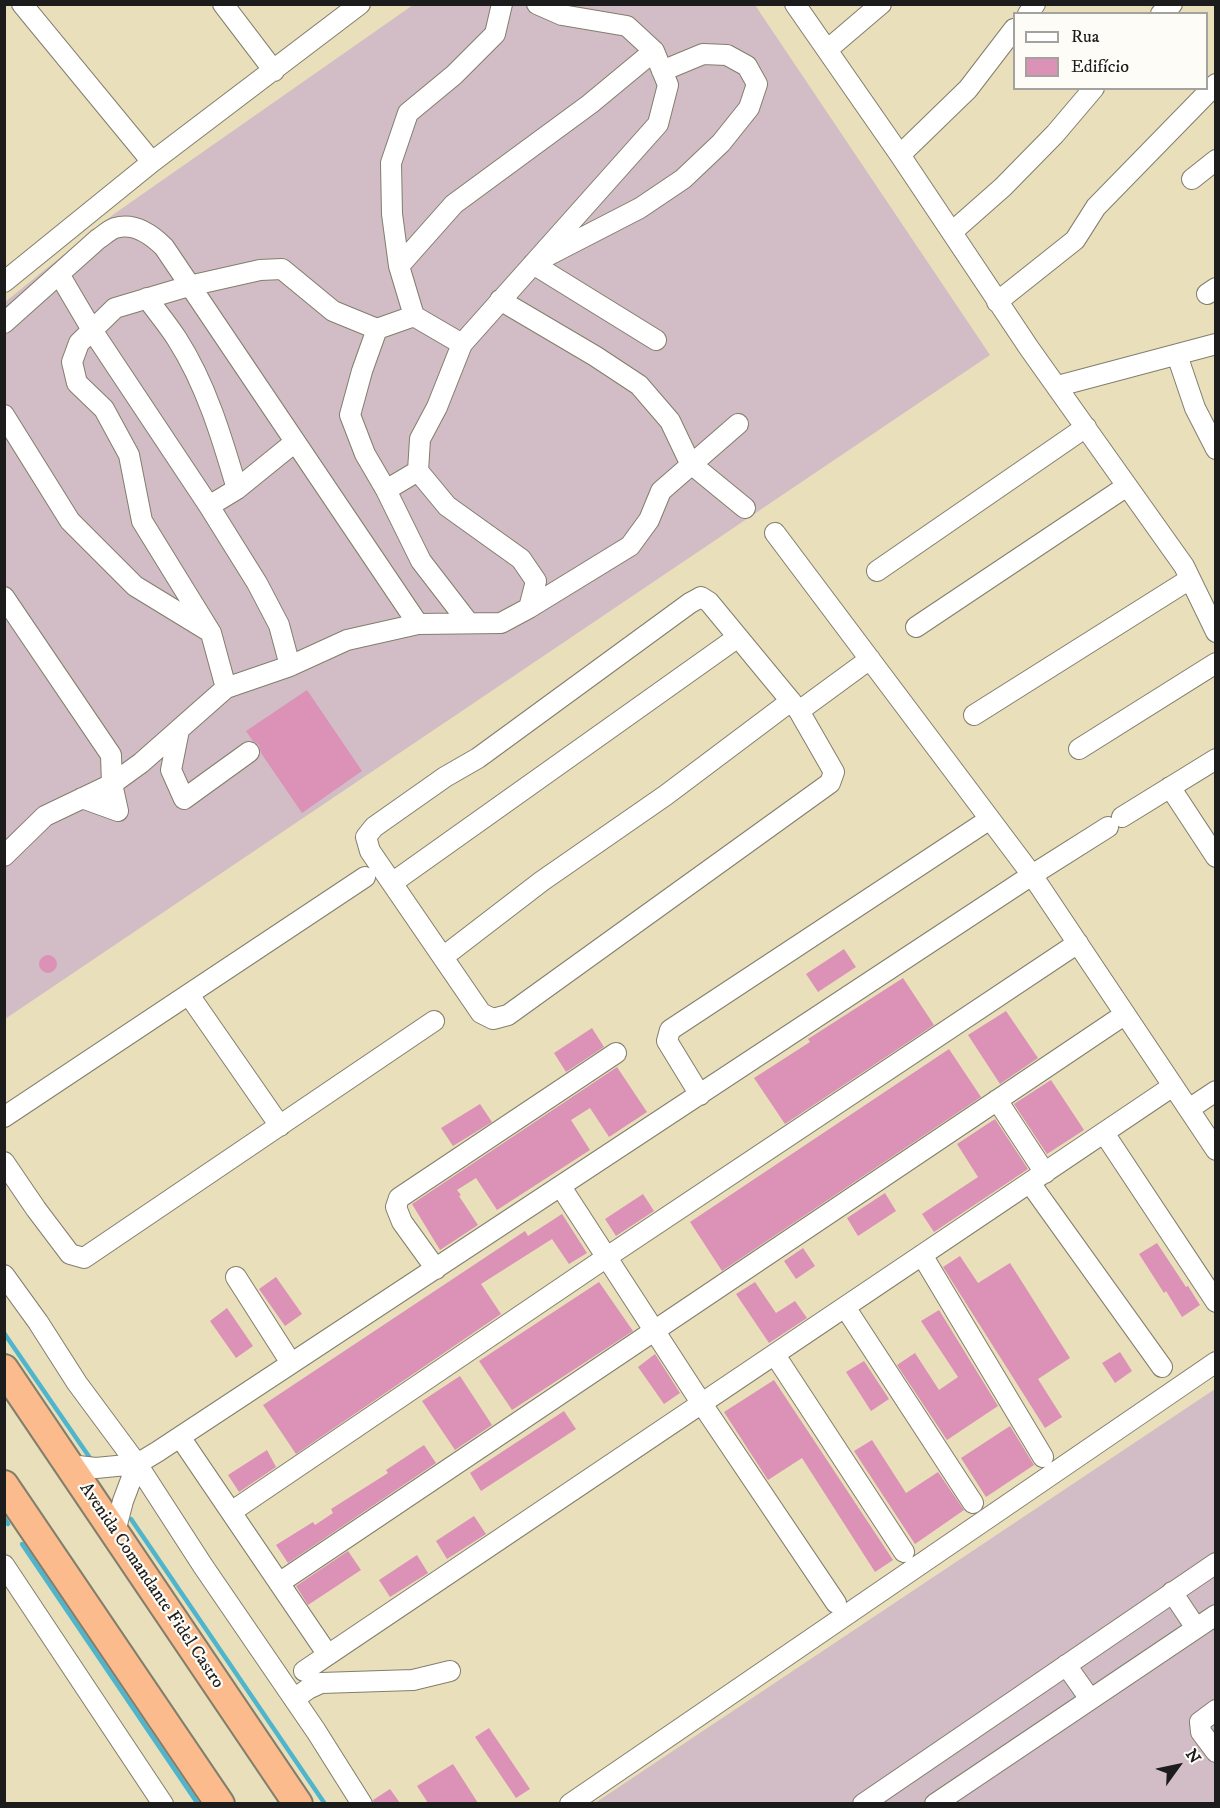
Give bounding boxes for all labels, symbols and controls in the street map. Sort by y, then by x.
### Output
legend [1013,12,1208,90]
text: Rua [1071,26,1099,48]
text: Edifício [1071,56,1129,78]
street label: Avenida Comandante Fidel Castro [74,1479,228,1693]
north arrow [1148,1736,1208,1796]
text: N [1181,1745,1205,1767]

